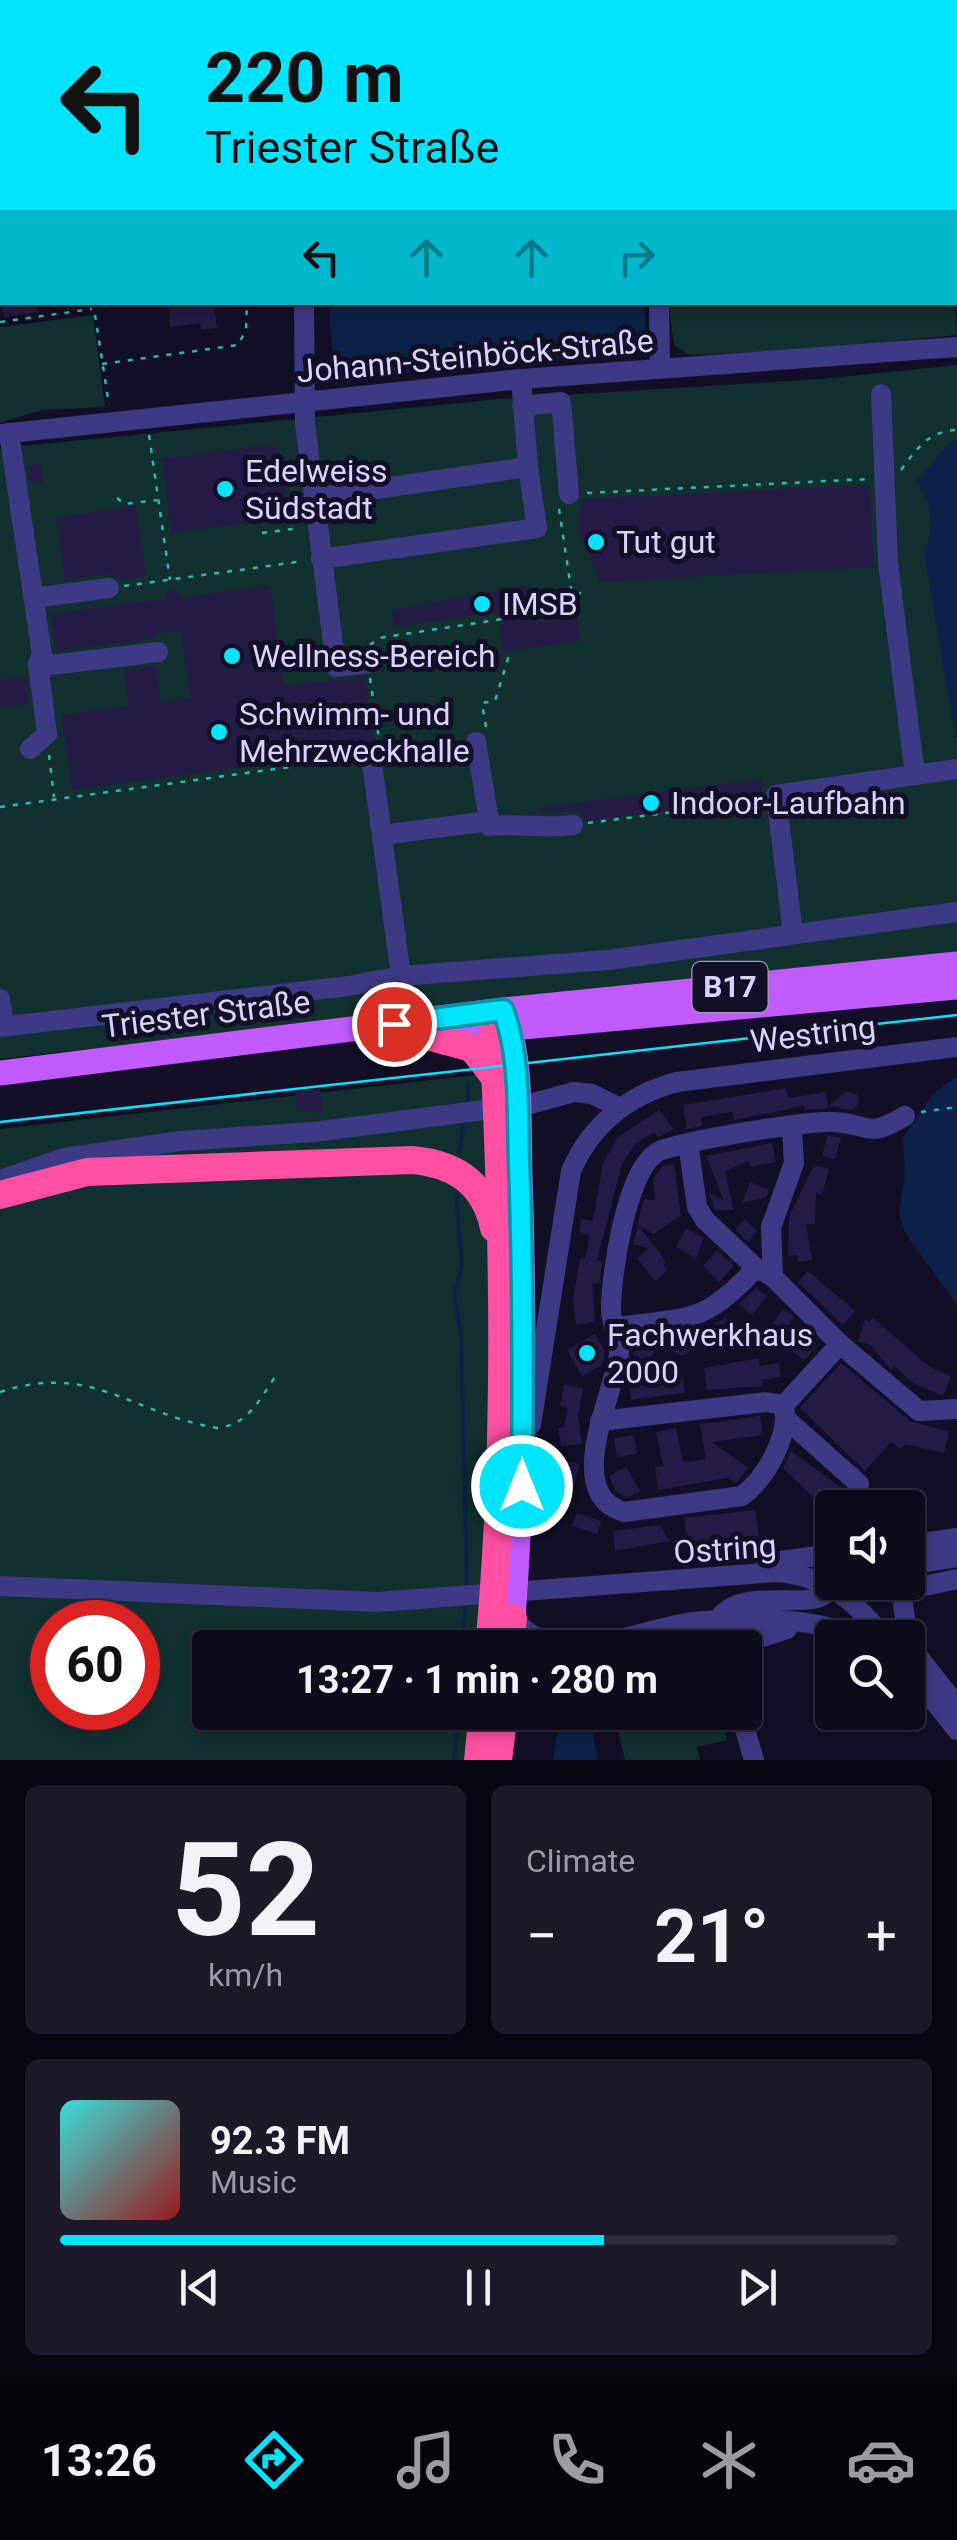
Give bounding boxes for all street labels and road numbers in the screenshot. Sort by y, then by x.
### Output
street label: Johann-Steinböck-Straße [295,321,655,391]
road number: B17 [692,962,768,1012]
street label: Triester Straße [100,982,312,1046]
street label: Westring [748,1007,878,1061]
street label: Ostring [672,1526,778,1572]

